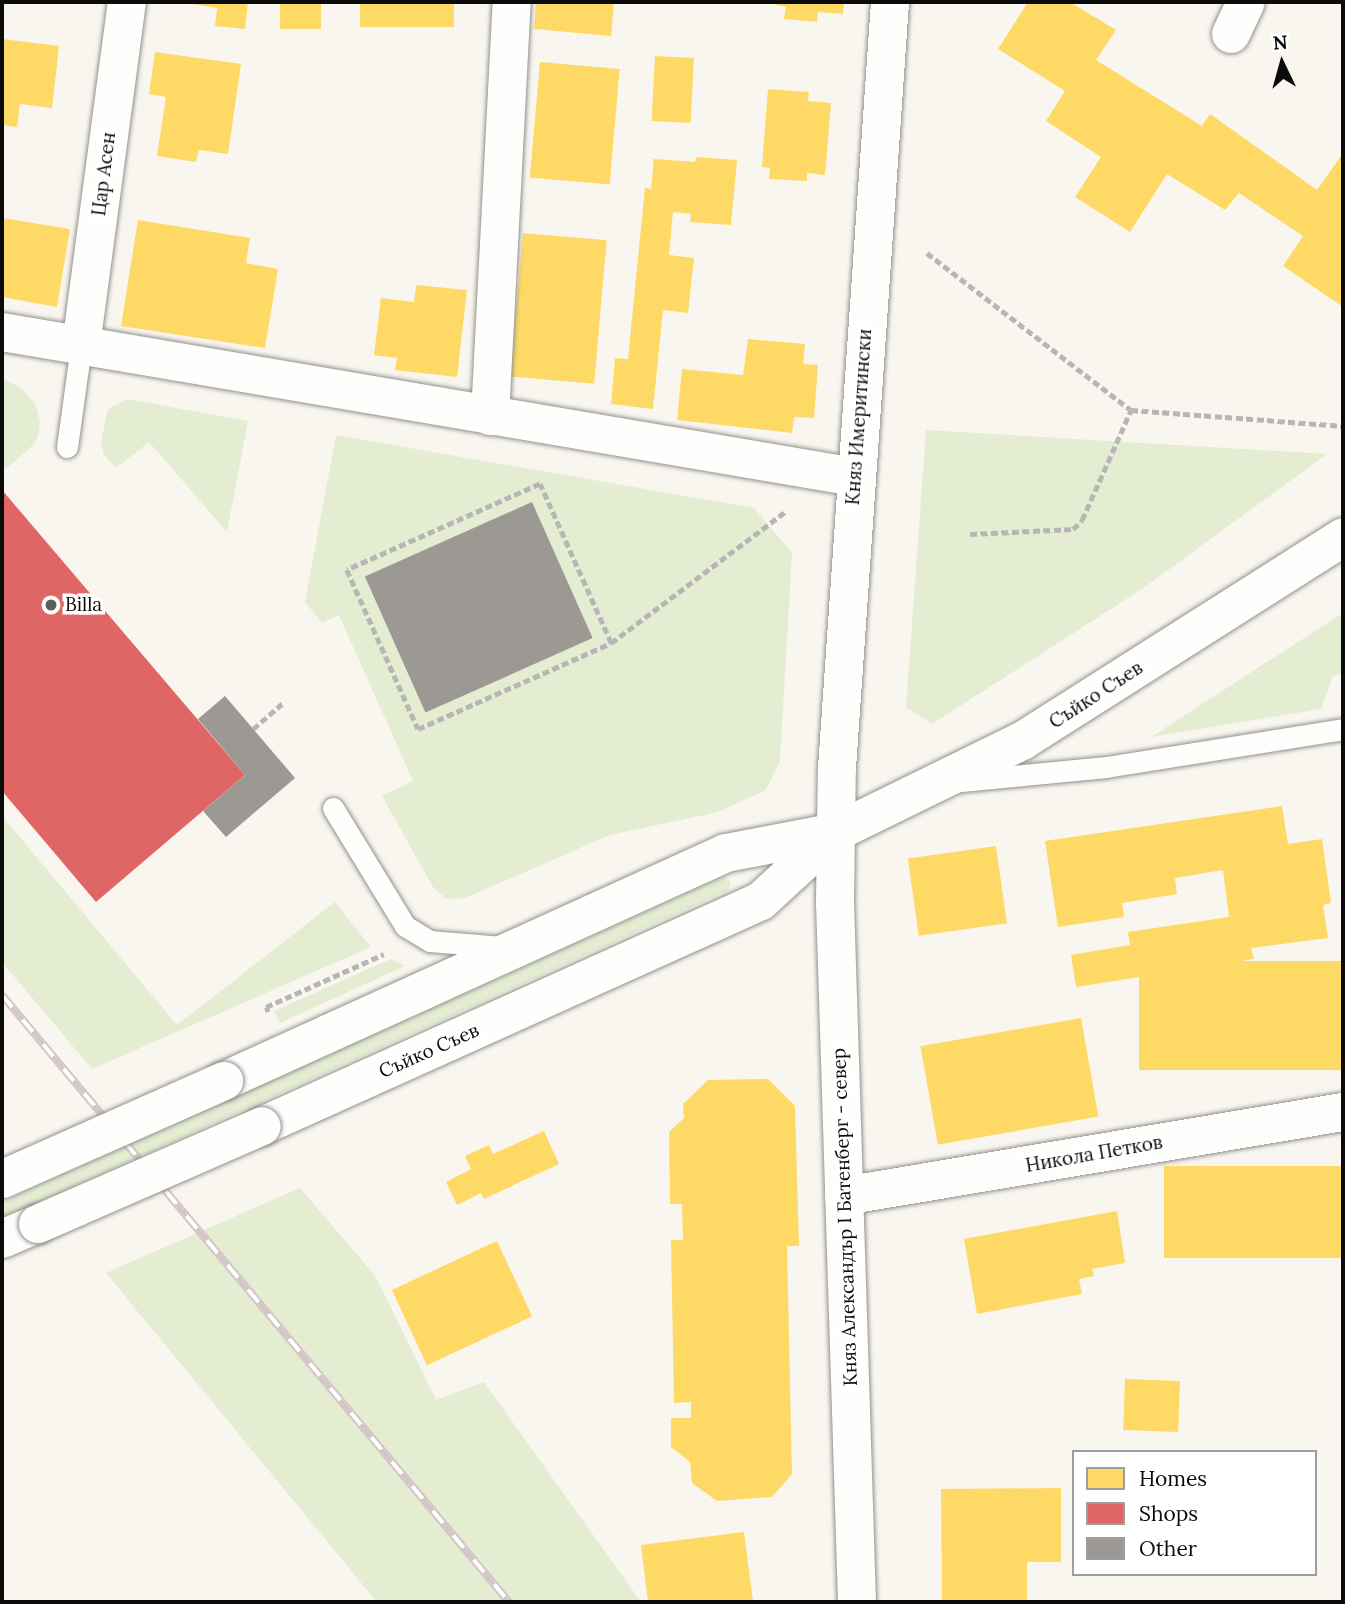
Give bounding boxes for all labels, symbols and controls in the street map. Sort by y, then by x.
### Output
north arrow [1247,28,1317,98]
text: N [1272,29,1289,55]
street label: Цар Асен [88,131,120,217]
street label: Княз Имеритински [841,328,877,506]
place label: Billa [65,594,102,616]
marker: Billa [43,597,59,613]
street label: Съйко Съев [1045,656,1147,734]
street label: Съйко Съев [375,1019,483,1083]
street label: Княз Александър I Батенберг - север [828,1047,862,1387]
street label: Никола Петков [1024,1131,1164,1177]
legend [1072,1450,1317,1576]
text: Homes [1139,1465,1207,1492]
text: Shops [1139,1500,1198,1527]
text: Other [1139,1535,1197,1562]

